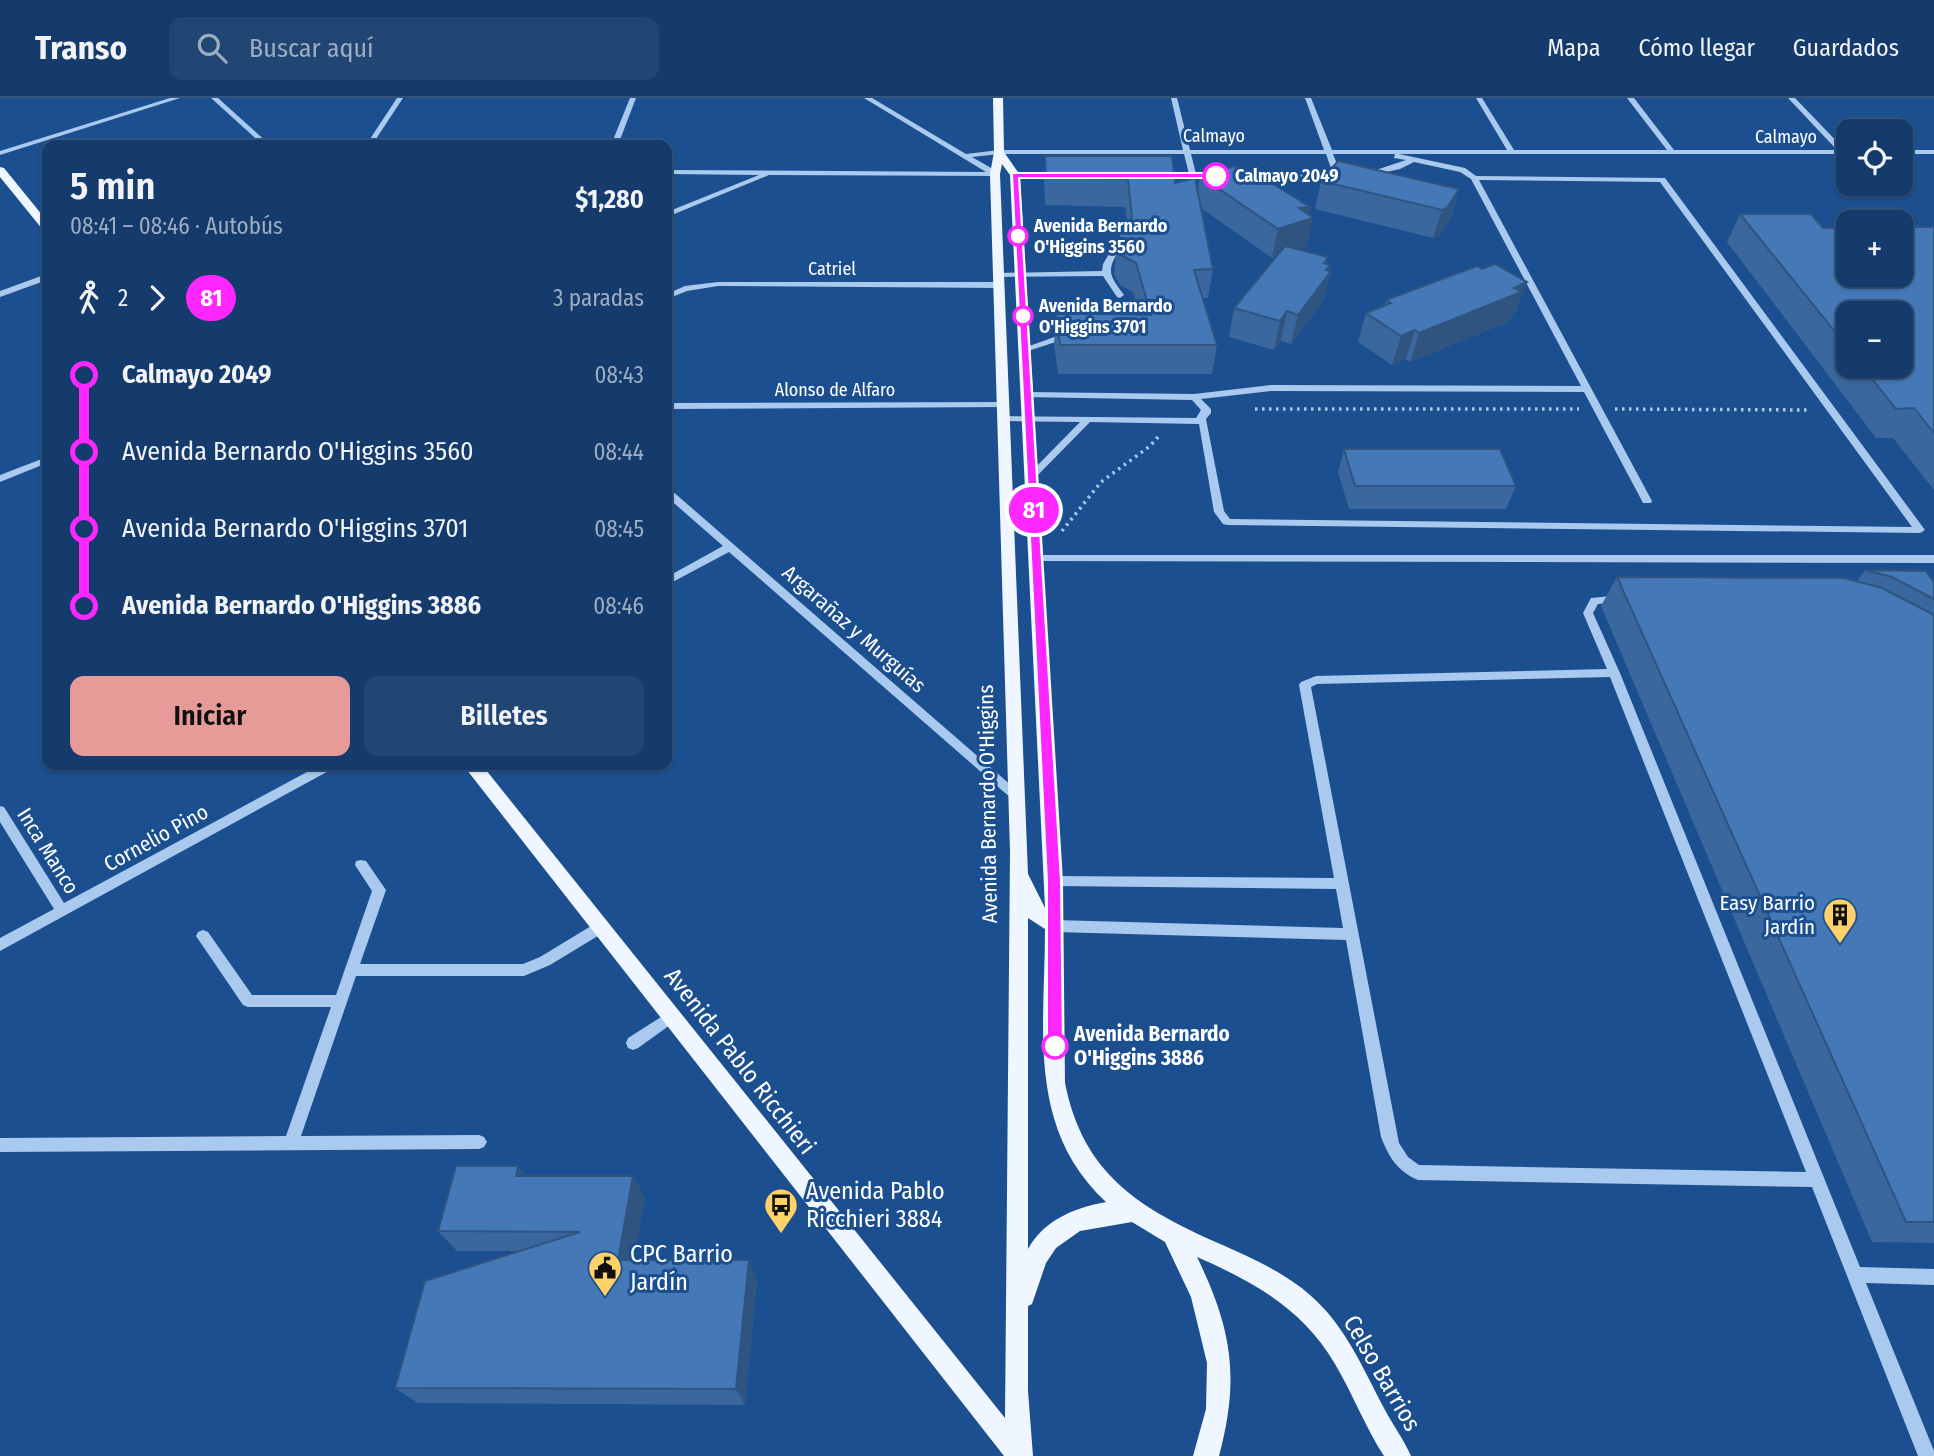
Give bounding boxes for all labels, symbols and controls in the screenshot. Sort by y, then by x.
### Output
search box [169,17,659,80]
text: Transo [35,28,127,68]
icon: search [193,29,231,67]
text: Buscar aquí [249,33,374,64]
text: Mapa [1547,34,1600,62]
text: Cómo llegar [1638,34,1755,62]
text: Guardados [1793,34,1899,62]
map controls [1836,119,1913,378]
button: locate [1836,119,1913,196]
street label: Calmayo [1183,125,1245,147]
street label: Calmayo [1755,126,1817,148]
text: 5 min [70,163,155,209]
marker: Calmayo 2049 [1203,163,1229,189]
place label: Calmayo 2049 [1235,165,1339,187]
text: $1,280 [575,184,644,215]
button: + [1836,210,1913,287]
text: 08:41 – 08:46 · Autobús [70,212,283,240]
place label: Avenida Bernardo O'Higgins 3560 [1033,215,1168,258]
marker: Avenida Bernardo O'Higgins 3560 [1008,226,1028,246]
street label: Catriel [808,258,856,280]
icon: walk [70,279,108,317]
icon: forward [138,279,176,317]
text: 2 [118,284,128,312]
text: 81 [200,284,222,312]
text: 3 paradas [553,284,644,312]
place label: Avenida Bernardo O'Higgins 3701 [1038,295,1173,338]
button: − [1836,301,1913,378]
marker: Avenida Bernardo O'Higgins 3701 [1013,306,1033,326]
text: Calmayo 2049 [122,359,272,390]
text: 08:43 [595,361,644,389]
street label: Alonso de Alfaro [775,379,895,401]
text: Avenida Bernardo O'Higgins 3560 [122,436,474,467]
text: 08:44 [593,438,644,466]
line badge: 81 [1002,487,1066,533]
text: 81 [1023,496,1045,524]
text: Avenida Bernardo O'Higgins 3701 [122,513,468,544]
text: 08:45 [594,515,644,543]
street label: Argarañaz y Murguías [777,560,931,698]
text: Avenida Bernardo O'Higgins 3886 [122,590,481,621]
text: 08:46 [593,592,644,620]
button: Iniciar [70,676,350,756]
button: Billetes [364,676,644,756]
street label: Avenida Bernardo O'Higgins [973,684,1003,923]
street label: Cornelio Pino [99,799,213,877]
street label: Inca Manco [11,803,85,899]
place label: Easy Barrio Jardín [1720,890,1815,940]
building icon: Easy Barrio Jardín [1821,896,1859,945]
street label: Avenida Pablo Ricchieri [659,962,821,1160]
place label: Avenida Bernardo O'Higgins 3886 [1073,1021,1230,1071]
marker: Avenida Bernardo O'Higgins 3886 [1042,1033,1068,1059]
place label: Avenida Pablo Ricchieri 3884 [806,1177,945,1233]
bus stop icon: Avenida Pablo Ricchieri 3884 [762,1186,800,1235]
place label: CPC Barrio Jardín [630,1240,733,1296]
public building icon: CPC Barrio Jardín [586,1249,624,1298]
street label: Celso Barrios [1338,1310,1426,1436]

